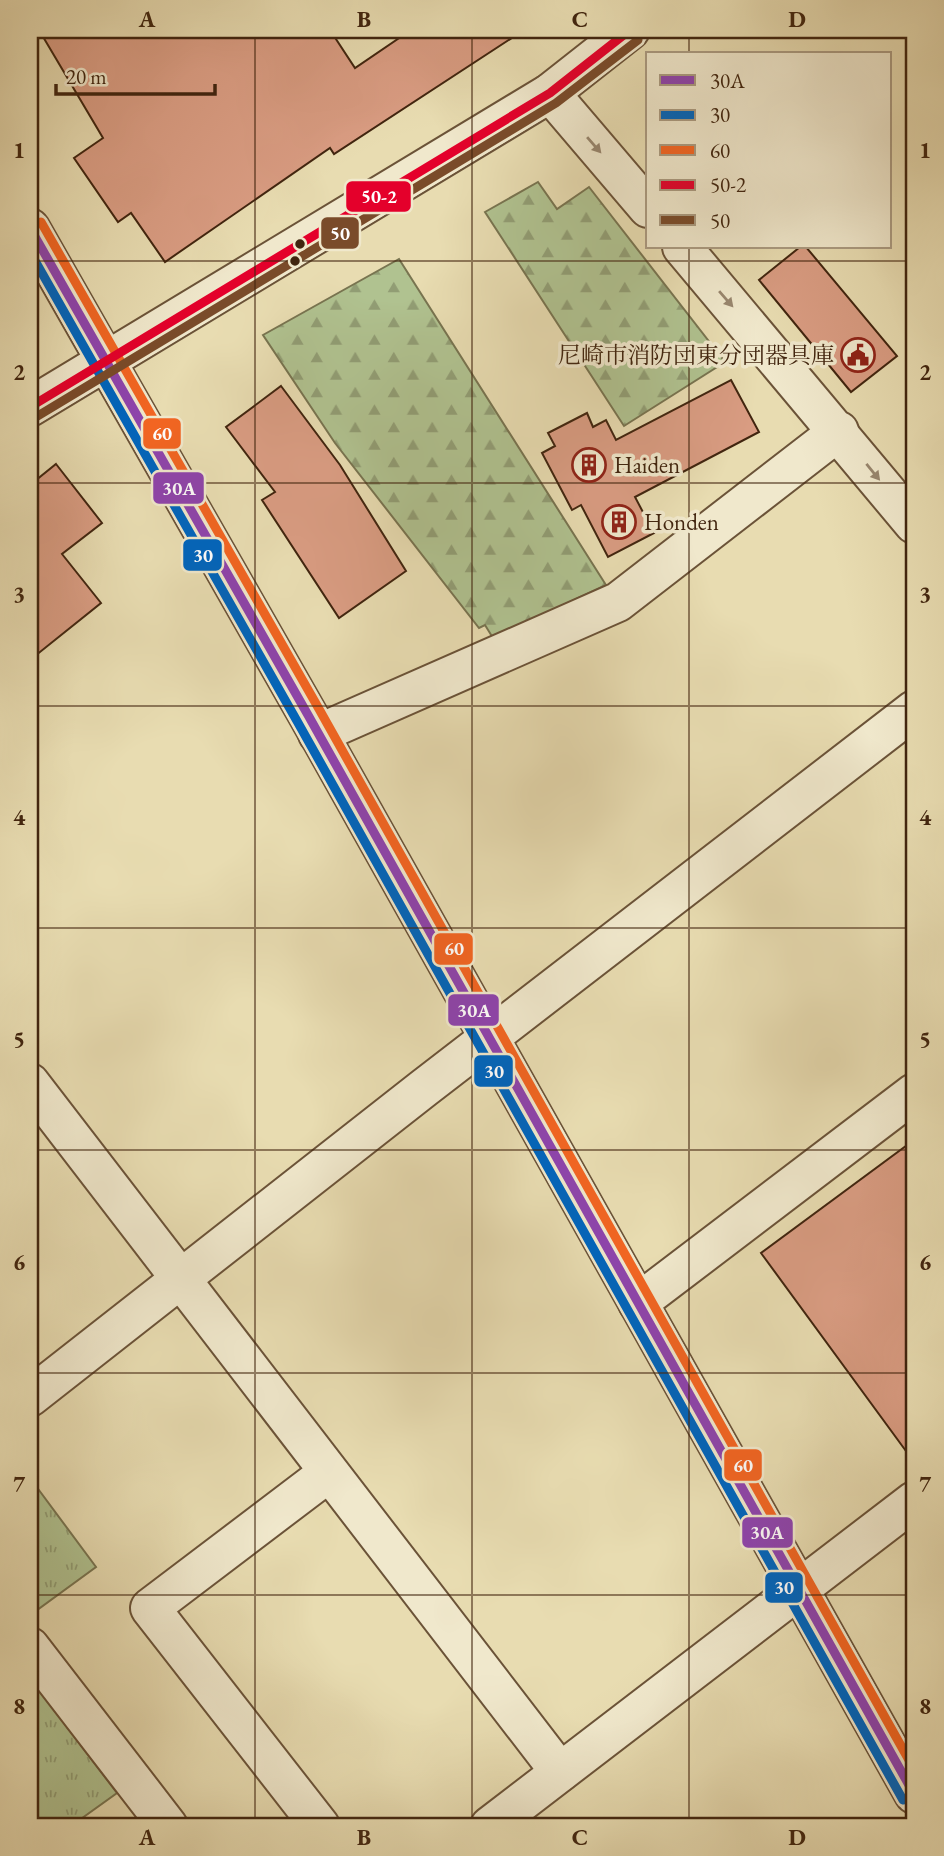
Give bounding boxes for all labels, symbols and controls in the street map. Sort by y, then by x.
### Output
text: A [138,4,156,34]
text: B [357,4,371,34]
text: C [572,4,588,34]
text: D [788,4,806,34]
scale bar [56,52,215,96]
legend [646,52,892,248]
text: 20 m [66,63,107,90]
text: 30A [710,67,745,94]
text: 30 [710,101,730,128]
text: 1 [13,135,25,165]
text: 1 [919,135,931,165]
one-way arrow [587,136,602,154]
text: 60 [710,137,730,164]
text: 50-2 [710,171,746,198]
line badge: 50-2 [345,180,412,213]
text: 50-2 [361,184,397,209]
text: 50 [710,207,730,234]
line badge: 50 [320,216,360,250]
text: 50 [330,221,350,246]
unlabelled marker [293,237,307,251]
unlabelled marker [288,254,302,268]
one-way arrow [718,290,733,307]
public building icon: 尼崎市消防団東分団器具庫 [839,336,877,374]
place label: 尼崎市消防団東分団器具庫 [558,340,834,370]
text: 2 [13,357,25,387]
text: 2 [919,357,931,387]
line badge: 60 [142,417,182,450]
text: 60 [152,421,172,446]
building icon: Haiden [570,446,608,484]
place label: Haiden [614,450,680,480]
one-way arrow [865,463,880,481]
line badge: 30A [152,471,205,505]
text: 30A [162,476,196,501]
building icon: Honden [600,503,638,541]
place label: Honden [644,507,719,537]
line badge: 30 [182,538,223,572]
text: 30 [193,543,213,568]
text: 3 [13,579,25,609]
text: 3 [919,579,931,609]
text: 4 [13,802,26,832]
text: 4 [919,802,932,832]
line badge: 60 [433,932,474,966]
text: 60 [444,936,464,961]
line badge: 30A [447,993,500,1027]
text: 30A [457,998,491,1023]
text: 5 [13,1024,25,1054]
text: 5 [919,1024,931,1054]
line badge: 30 [473,1054,514,1088]
text: 30 [484,1059,504,1084]
text: 6 [13,1247,25,1277]
text: 6 [919,1247,931,1277]
line badge: 60 [723,1448,763,1482]
text: 60 [733,1453,753,1478]
text: 7 [13,1469,26,1499]
text: 7 [919,1469,932,1499]
line badge: 30A [741,1516,794,1549]
text: 30A [750,1520,784,1545]
line badge: 30 [764,1571,804,1604]
text: 30 [774,1575,794,1600]
text: 8 [13,1691,25,1721]
text: 8 [919,1691,931,1721]
text: A [138,1822,156,1852]
text: B [357,1822,371,1852]
text: C [572,1822,588,1852]
text: D [788,1822,806,1852]

